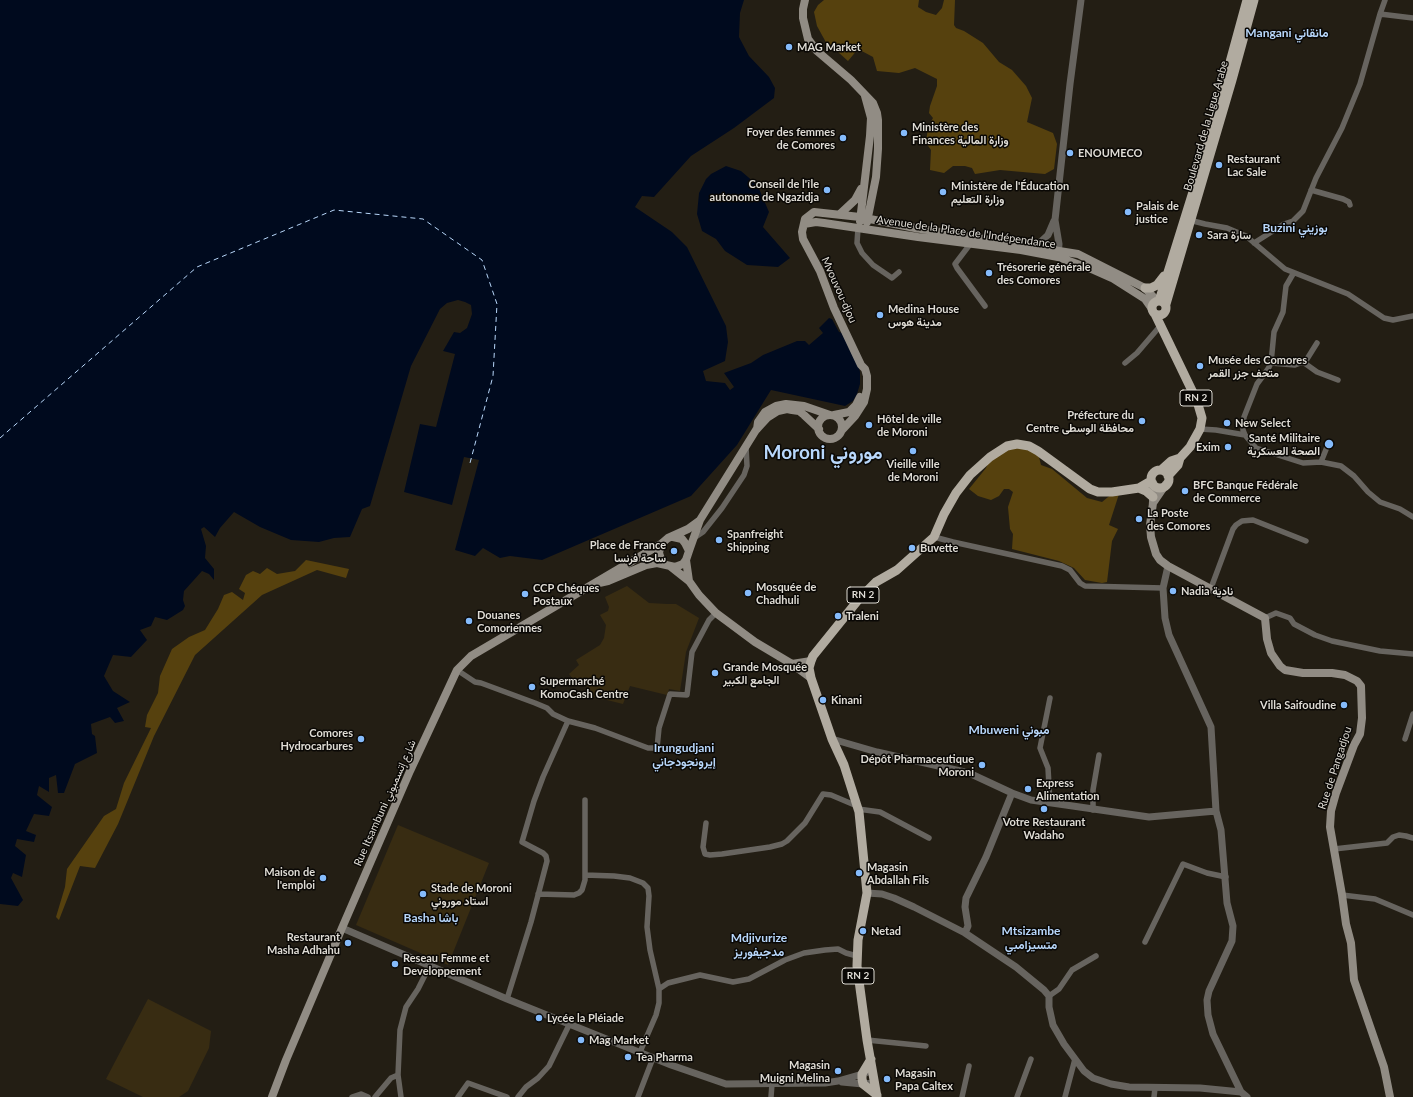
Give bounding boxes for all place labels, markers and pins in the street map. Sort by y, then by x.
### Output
place label: MAG Market [797,40,861,54]
marker: MAG Market [784,42,794,52]
place label: Ministère des Finances وزارة المالية [912,120,1009,146]
place label: Foyer des femmes de Comores [746,125,835,151]
marker: Ministère des Finances وزارة المالية [899,128,909,138]
marker: Foyer des femmes de Comores [838,133,848,143]
place label: ENOUMECO [1078,146,1142,160]
marker: ENOUMECO [1065,148,1075,158]
place label: Restaurant Lac Sale [1227,152,1280,178]
marker: Restaurant Lac Sale [1214,160,1224,170]
place label: Conseil de l'île autonome de Ngazidja [710,177,819,203]
place label: Ministère de l'Éducation وزارة التعليم [951,179,1069,205]
marker: Conseil de l'île autonome de Ngazidja [822,185,832,195]
marker: Ministère de l'Éducation وزارة التعليم [938,187,948,197]
place label: Palais de justice [1136,199,1179,225]
marker: Palais de justice [1123,207,1133,217]
place label: Sara سارة [1207,228,1251,242]
marker: Sara سارة [1194,230,1204,240]
place label: Trésorerie générale des Comores [997,260,1091,286]
marker: Trésorerie générale des Comores [984,268,994,278]
place label: Medina House مدينة هوس [888,302,959,328]
marker: Medina House مدينة هوس [875,310,885,320]
place label: Musée des Comores متحف جزر القمر [1208,353,1307,379]
marker: Musée des Comores متحف جزر القمر [1195,361,1205,371]
place label: Préfecture du Centre محافظة الوسطى [1026,408,1134,434]
place label: Hôtel de ville de Moroni [877,412,942,438]
marker: Préfecture du Centre محافظة الوسطى [1137,416,1147,426]
place label: New Select [1235,416,1290,430]
marker: New Select [1222,418,1232,428]
marker: Hôtel de ville de Moroni [864,420,874,430]
place label: Santé Militaire الصحة العسكرية [1247,431,1320,457]
marker: Santé Militaire الصحة العسكرية [1323,438,1335,450]
place label: Exim [1196,440,1220,454]
marker: Exim [1223,442,1233,452]
marker: Vieille ville de Moroni [908,446,918,456]
place label: Vieille ville de Moroni [886,457,940,483]
place label: BFC Banque Fédérale de Commerce [1193,478,1298,504]
marker: BFC Banque Fédérale de Commerce [1180,486,1190,496]
place label: La Poste des Comores [1147,506,1210,532]
marker: La Poste des Comores [1134,514,1144,524]
place label: Spanfreight Shipping [727,527,783,553]
marker: Spanfreight Shipping [714,535,724,545]
place label: Place de France ساحة فرنسا [590,538,666,564]
place label: Buvette [920,541,958,555]
marker: Buvette [907,543,917,553]
marker: Place de France ساحة فرنسا [669,546,679,556]
place label: Mosquée de Chadhuli [756,580,816,606]
place label: CCP Chéques Postaux [533,581,599,607]
place label: Nadia نادية [1181,584,1233,598]
marker: Nadia نادية [1168,586,1178,596]
marker: Mosquée de Chadhuli [743,588,753,598]
marker: CCP Chéques Postaux [520,589,530,599]
place label: Douanes Comoriennes [477,608,542,634]
place label: Traleni [846,609,879,623]
marker: Traleni [833,611,843,621]
marker: Douanes Comoriennes [464,616,474,626]
place label: Grande Mosquée الجامع الكبير [723,660,807,686]
marker: Grande Mosquée الجامع الكبير [710,668,720,678]
place label: Supermarché KomoCash Centre [540,674,629,700]
marker: Supermarché KomoCash Centre [527,682,537,692]
place label: Kinani [831,693,862,707]
marker: Kinani [818,695,828,705]
place label: Villa Saifoudine [1260,698,1336,712]
marker: Villa Saifoudine [1339,700,1349,710]
place label: Comores Hydrocarbures [280,726,353,752]
marker: Comores Hydrocarbures [356,734,366,744]
place label: Dépôt Pharmaceutique Moroni [860,752,974,778]
marker: Dépôt Pharmaceutique Moroni [977,760,987,770]
place label: Express Alimentation [1036,776,1100,802]
marker: Express Alimentation [1023,784,1033,794]
marker: Votre Restaurant Wadaho [1039,804,1049,814]
place label: Votre Restaurant Wadaho [1003,815,1085,841]
place label: Magasin Abdallah Fils [867,860,929,886]
place label: Maison de l'emploi [264,865,315,891]
marker: Magasin Abdallah Fils [854,868,864,878]
marker: Maison de l'emploi [318,873,328,883]
place label: Stade de Moroni استاد موروني [431,881,512,907]
marker: Stade de Moroni استاد موروني [418,889,428,899]
place label: Netad [871,924,901,938]
marker: Netad [858,926,868,936]
place label: Restaurant Masha Adhahu [267,930,340,956]
marker: Restaurant Masha Adhahu [343,938,353,948]
place label: Reseau Femme et Developpement [403,951,489,977]
marker: Reseau Femme et Developpement [390,959,400,969]
place label: Lycée la Pléiade [547,1011,624,1025]
marker: Lycée la Pléiade [534,1013,544,1023]
place label: Mag Market [589,1033,649,1047]
marker: Mag Market [576,1035,586,1045]
place label: Tea Pharma [636,1050,693,1064]
marker: Tea Pharma [623,1052,633,1062]
place label: Magasin Muigni Melina [760,1058,830,1084]
marker: Magasin Muigni Melina [833,1066,843,1076]
place label: Magasin Papa Caltex [895,1066,953,1092]
marker: Magasin Papa Caltex [882,1074,892,1084]

